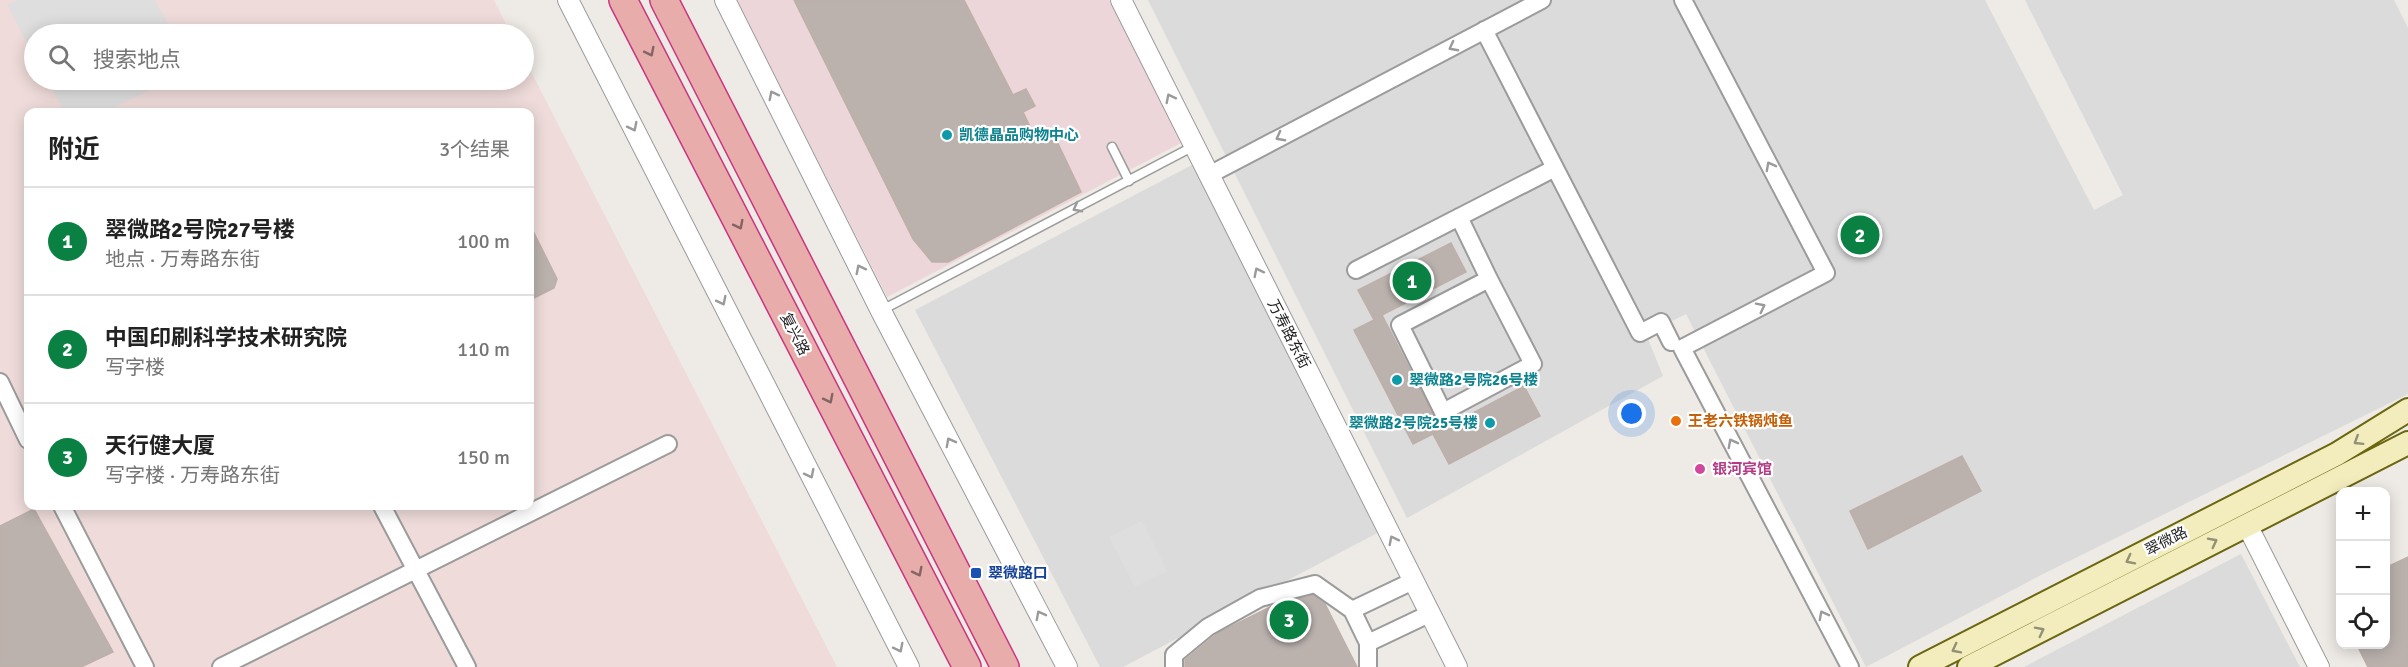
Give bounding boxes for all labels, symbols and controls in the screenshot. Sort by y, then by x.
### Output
search box [24,24,534,90]
one-way arrow [1449,40,1459,51]
icon: search [45,41,78,74]
text: 搜索地点 [93,46,181,73]
one-way arrow [643,46,654,56]
one-way arrow [768,90,780,101]
one-way arrow [1166,93,1177,104]
one-way arrow [626,121,637,131]
place label: 凯德晶品购物中心 [959,126,1079,144]
marker: 凯德晶品购物中心 [940,128,954,142]
one-way arrow [1276,130,1287,142]
text: 附近 [48,134,100,166]
text: 3个结果 [439,137,510,162]
one-way arrow [1766,162,1777,172]
one-way arrow [1073,201,1083,212]
pin: 2 [1840,212,1880,258]
text: 翠微路2号院27号楼 [105,216,295,243]
one-way arrow [732,219,744,230]
text: 1 [62,229,73,254]
text: 100 m [457,229,510,254]
text: 地点 · 万寿路东街 [105,247,260,272]
pin: 1 [1392,258,1432,304]
one-way arrow [856,265,867,276]
one-way arrow [1254,268,1265,278]
one-way arrow [715,294,726,305]
street label: 万寿路东街 [1264,296,1314,372]
one-way arrow [1754,303,1765,314]
street label: 复兴路 [777,310,813,358]
text: 中国印刷科学技术研究院 [105,324,347,351]
text: 2 [62,337,73,362]
text: 110 m [457,337,510,362]
text: 写字楼 [105,355,165,380]
place label: 翠微路2号院26号楼 [1409,371,1538,389]
marker: 翠微路2号院26号楼 [1390,373,1404,387]
one-way arrow [822,392,833,403]
your location [1617,399,1646,428]
place label: 王老六铁锅炖鱼 [1688,412,1793,430]
place label: 翠微路2号院25号楼 [1349,414,1478,432]
marker: 王老六铁锅炖鱼 [1669,414,1683,428]
marker: 翠微路2号院25号楼 [1483,416,1497,430]
text: 天行健大厦 [105,432,215,459]
one-way arrow [2354,433,2364,445]
one-way arrow [945,438,957,449]
one-way arrow [1728,438,1739,449]
text: 3 [62,445,73,470]
text: 150 m [457,445,510,470]
place label: 银河宾馆 [1712,460,1772,478]
marker: 银河宾馆 [1693,462,1707,476]
text: 写字楼 · 万寿路东街 [105,463,280,488]
one-way arrow [803,468,815,479]
map controls [2336,487,2390,649]
button: + [2336,487,2390,541]
street label: 翠微路 [2142,523,2190,559]
one-way arrow [1388,535,1400,546]
one-way arrow [2207,538,2218,549]
button: − [2336,541,2390,595]
one-way arrow [2125,553,2136,564]
place label: 翠微路口 [988,564,1048,582]
one-way arrow [911,566,922,576]
marker: 翠微路口 [969,566,983,580]
button: locate [2336,595,2390,649]
pin: 3 [1270,598,1308,642]
one-way arrow [1818,610,1830,621]
one-way arrow [1036,611,1047,621]
one-way arrow [2033,627,2044,638]
one-way arrow [1951,641,1962,653]
one-way arrow [892,642,903,652]

